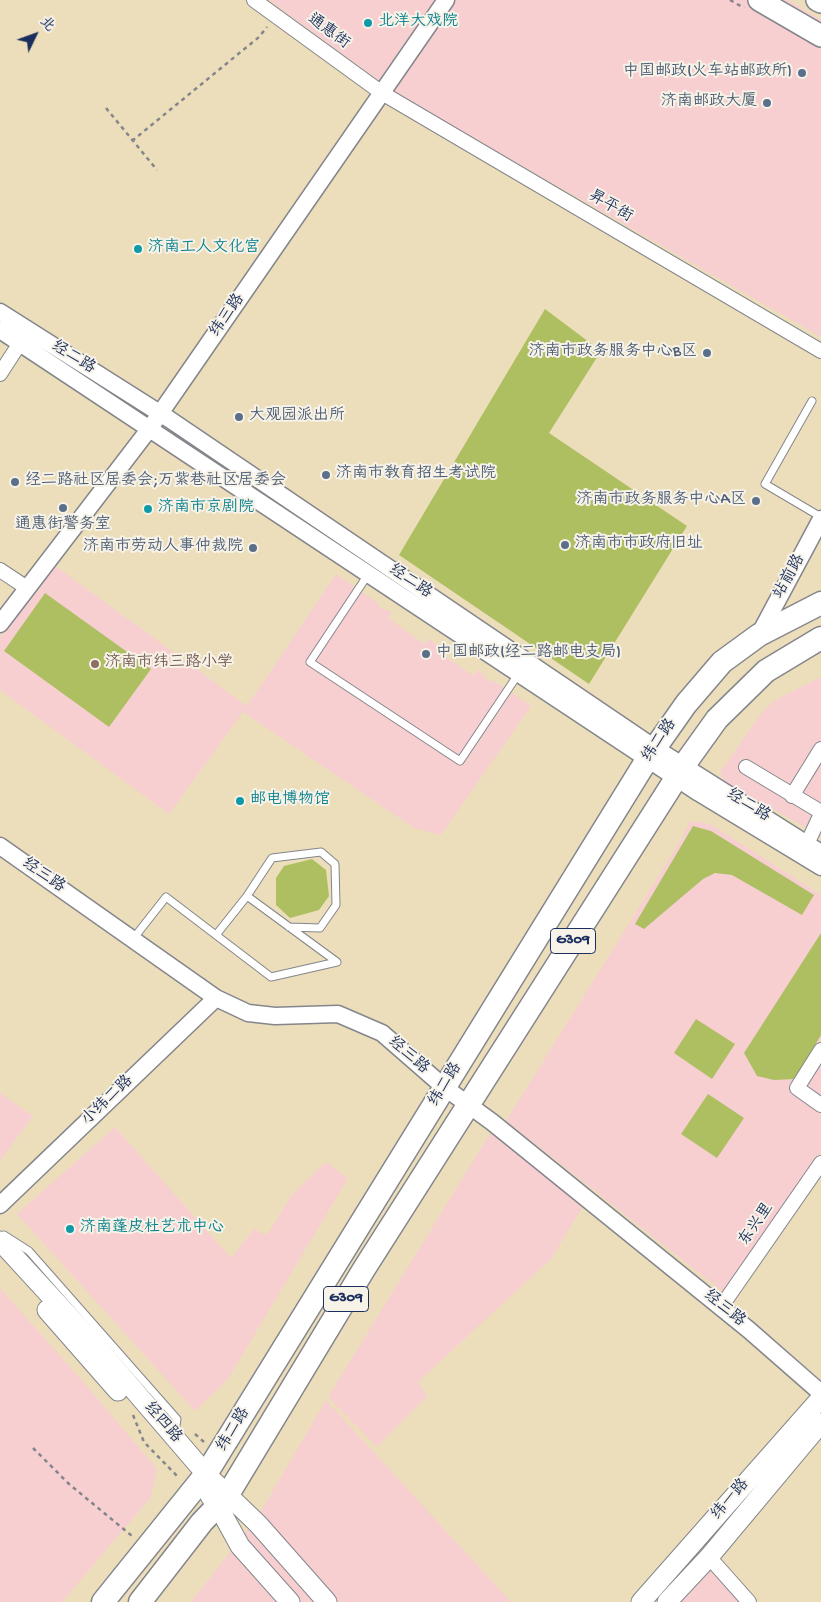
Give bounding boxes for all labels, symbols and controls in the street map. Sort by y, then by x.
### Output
north arrow [10,10,60,60]
street label: 通惠街 [303,10,353,54]
place label: 北洋大戏院 [378,13,458,33]
text: 北 [36,14,58,36]
marker: 北洋大戏院 [362,17,374,29]
place label: 中国邮政(火车站邮政所) [623,63,792,83]
marker: 中国邮政(火车站邮政所) [796,67,808,79]
place label: 济南邮政大厦 [661,93,757,113]
marker: 济南邮政大厦 [761,97,773,109]
street label: 昇平街 [584,187,636,227]
place label: 济南工人文化宫 [148,239,260,259]
marker: 济南工人文化宫 [132,243,144,255]
street label: 纬三路 [206,291,250,341]
street label: 经二路 [48,337,98,379]
place label: 济南市政务服务中心B区 [529,343,697,363]
marker: 济南市政务服务中心B区 [701,347,713,359]
place label: 大观园派出所 [249,407,345,427]
marker: 大观园派出所 [233,411,245,423]
place label: 济南市教育招生考试院 [336,465,496,485]
marker: 济南市教育招生考试院 [320,469,332,481]
place label: 经二路社区居委会;万紫巷社区居委会 [25,472,286,492]
marker: 经二路社区居委会;万紫巷社区居委会 [9,476,21,488]
place label: 济南市政务服务中心A区 [577,491,746,511]
marker: 济南市政务服务中心A区 [750,495,762,507]
place label: 济南市京剧院 [158,499,254,519]
marker: 通惠街警务室 [57,502,69,514]
marker: 济南市京剧院 [142,503,154,515]
place label: 通惠街警务室 [15,516,111,536]
place label: 济南市市政府旧址 [575,535,703,555]
place label: 济南市劳动人事仲裁院 [83,538,243,558]
marker: 济南市市政府旧址 [559,539,571,551]
marker: 济南市劳动人事仲裁院 [247,542,259,554]
street label: 站前路 [770,551,810,603]
street label: 经二路 [385,561,435,603]
place label: 中国邮政(经二路邮电支局) [436,644,621,664]
marker: 中国邮政(经二路邮电支局) [420,648,432,660]
place label: 济南市纬三路小学 [105,654,233,674]
marker: 济南市纬三路小学 [89,658,101,670]
street label: 纬二路 [639,716,681,766]
street label: 经二路 [723,785,773,827]
place label: 邮电博物馆 [250,791,330,811]
marker: 邮电博物馆 [234,795,246,807]
street label: 经三路 [18,854,68,898]
road number: G309 [550,928,596,954]
street label: 经三路 [384,1033,432,1079]
street label: 纬二路 [425,1060,467,1110]
street label: 小纬二路 [78,1072,138,1130]
street label: 东兴里 [735,1200,779,1250]
place label: 济南蓬皮杜艺术中心 [80,1219,224,1239]
marker: 济南蓬皮杜艺术中心 [64,1223,76,1235]
road number: G309 [324,1286,368,1312]
street label: 经三路 [699,1286,749,1332]
street label: 经四路 [139,1399,185,1447]
street label: 纬二路 [213,1405,255,1455]
street label: 纬一路 [708,1476,754,1524]

